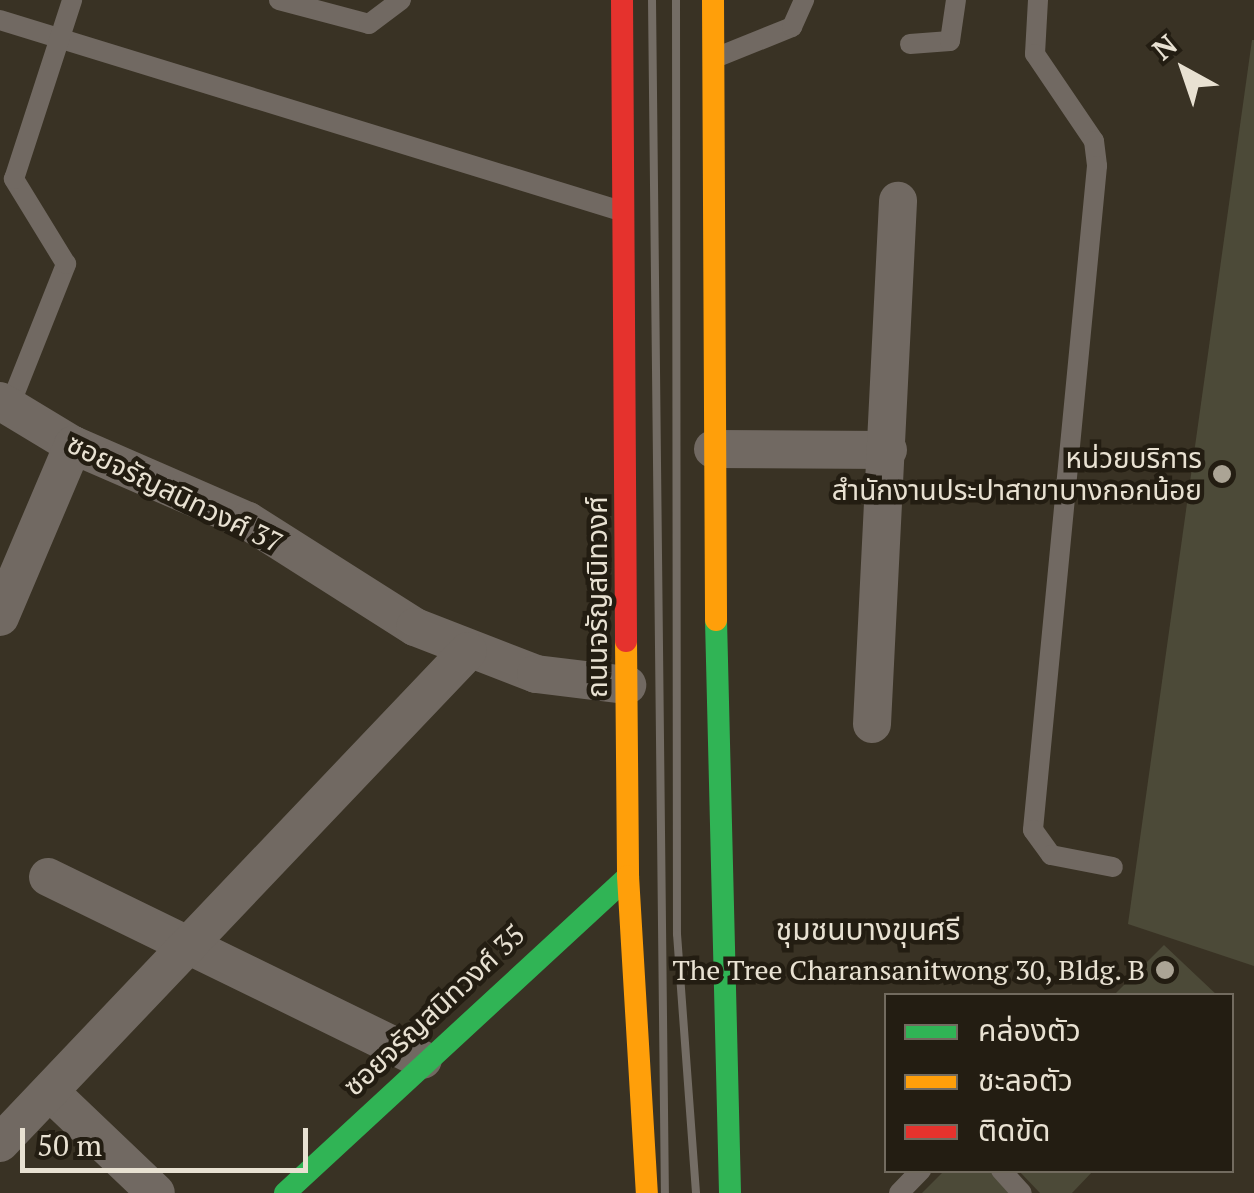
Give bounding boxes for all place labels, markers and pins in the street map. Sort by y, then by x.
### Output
place label: หน่วยบริการ สำนักงานประปาสาขาบางกอกน้อย [832,441,1202,507]
marker: หน่วยบริการ สำนักงานประปาสาขาบางกอกน้อย [1211,463,1233,485]
place label: The Tree Charansanitwong 30, Bldg. B [670,953,1145,987]
marker: The Tree Charansanitwong 30, Bldg. B [1154,959,1176,981]

